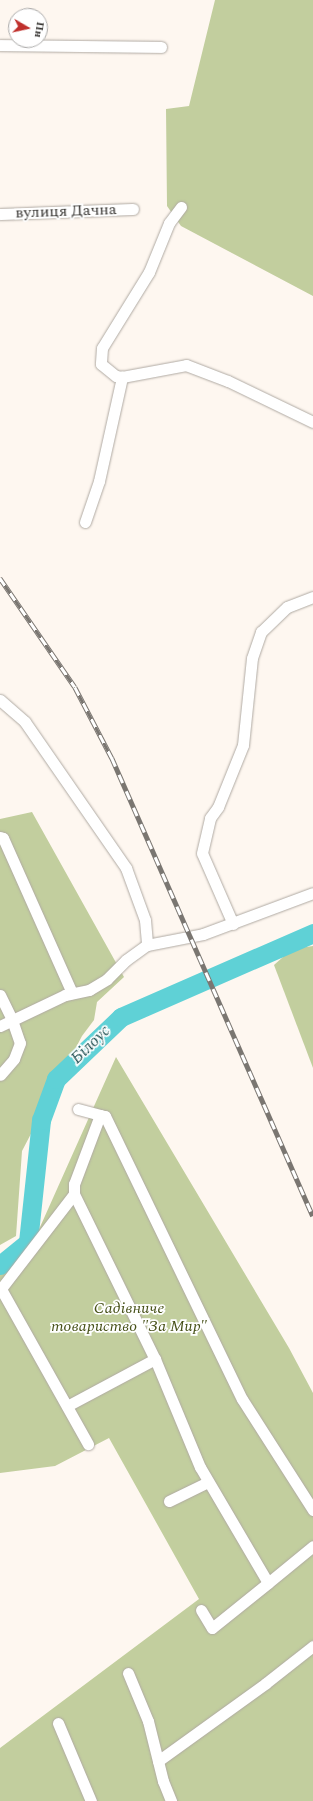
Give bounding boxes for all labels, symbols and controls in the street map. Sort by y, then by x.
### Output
north arrow [8,8,48,48]
text: Пн [30,21,49,39]
street label: вулиця Дачна [15,200,117,222]
water label: Білоус [67,1021,115,1069]
park label: Садівниче товариство "За Мир" [51,1298,207,1336]

